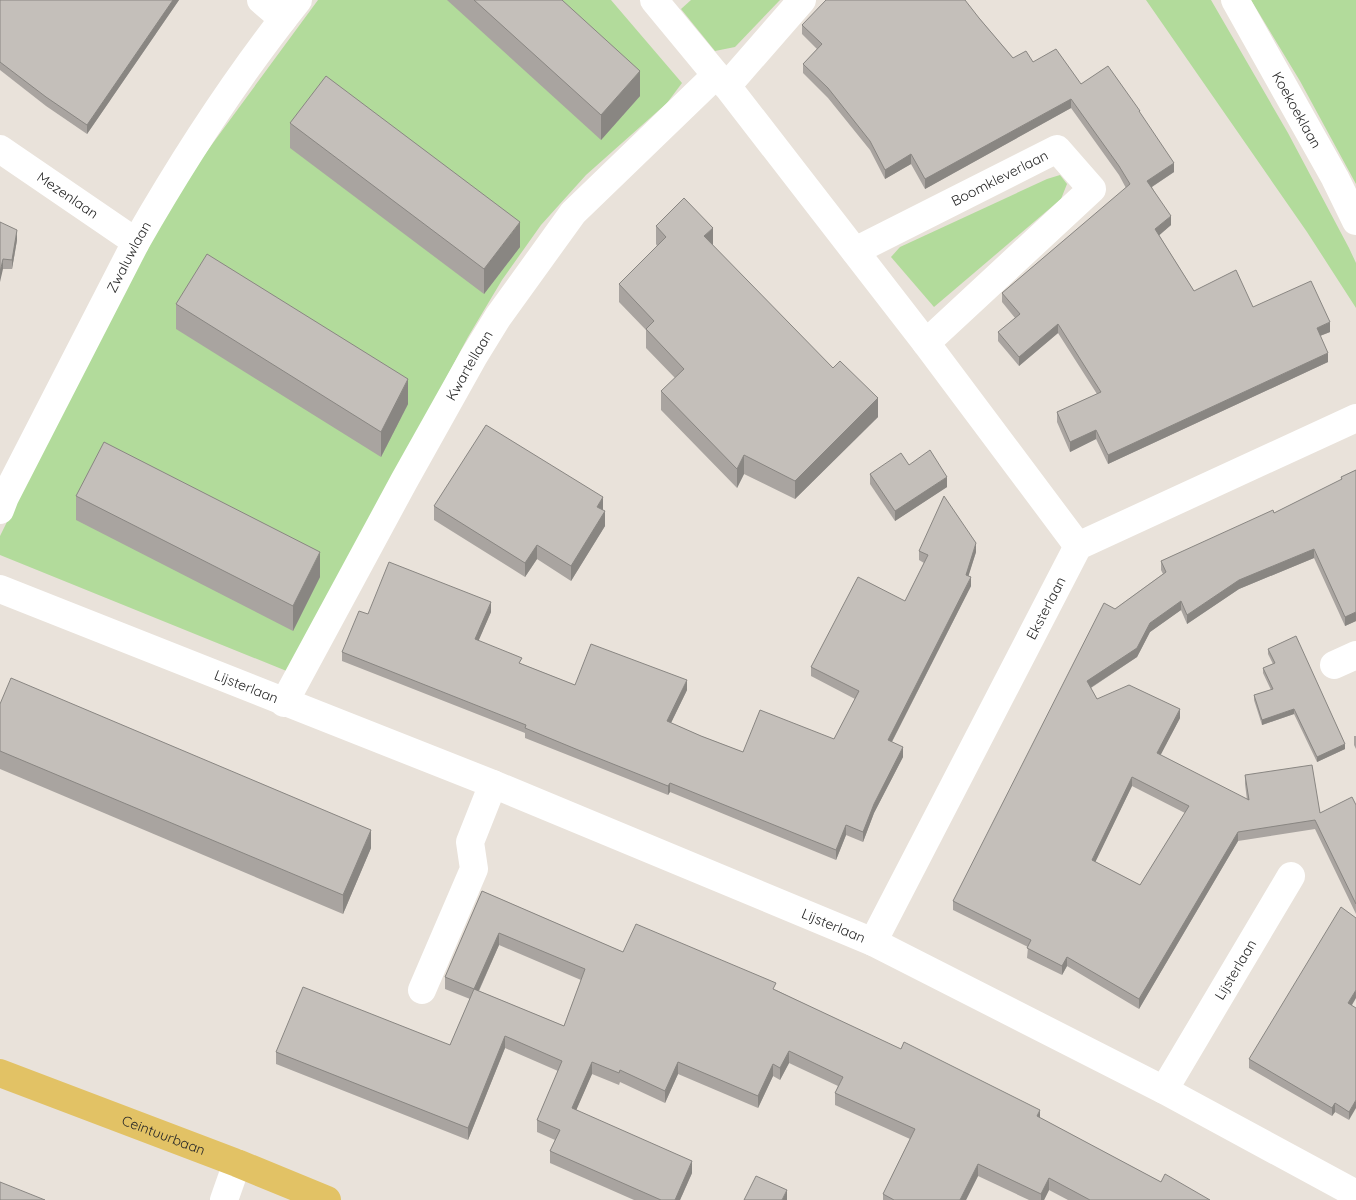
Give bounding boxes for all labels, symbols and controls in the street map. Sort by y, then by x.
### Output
street label: Koekoeklaan [1268,68,1325,151]
street label: Boomkleverlaan [948,146,1051,210]
street label: Mezenlaan [33,168,102,223]
street label: Zwaluwlaan [103,218,155,296]
street label: Kwartellaan [442,327,497,404]
street label: Eksterlaan [1022,574,1070,643]
street label: Lijsterlaan [212,666,281,707]
street label: Lijsterlaan [799,904,868,947]
street label: Lijsterlaan [1211,936,1260,1003]
street label: Ceintuurbaan [119,1111,208,1159]

